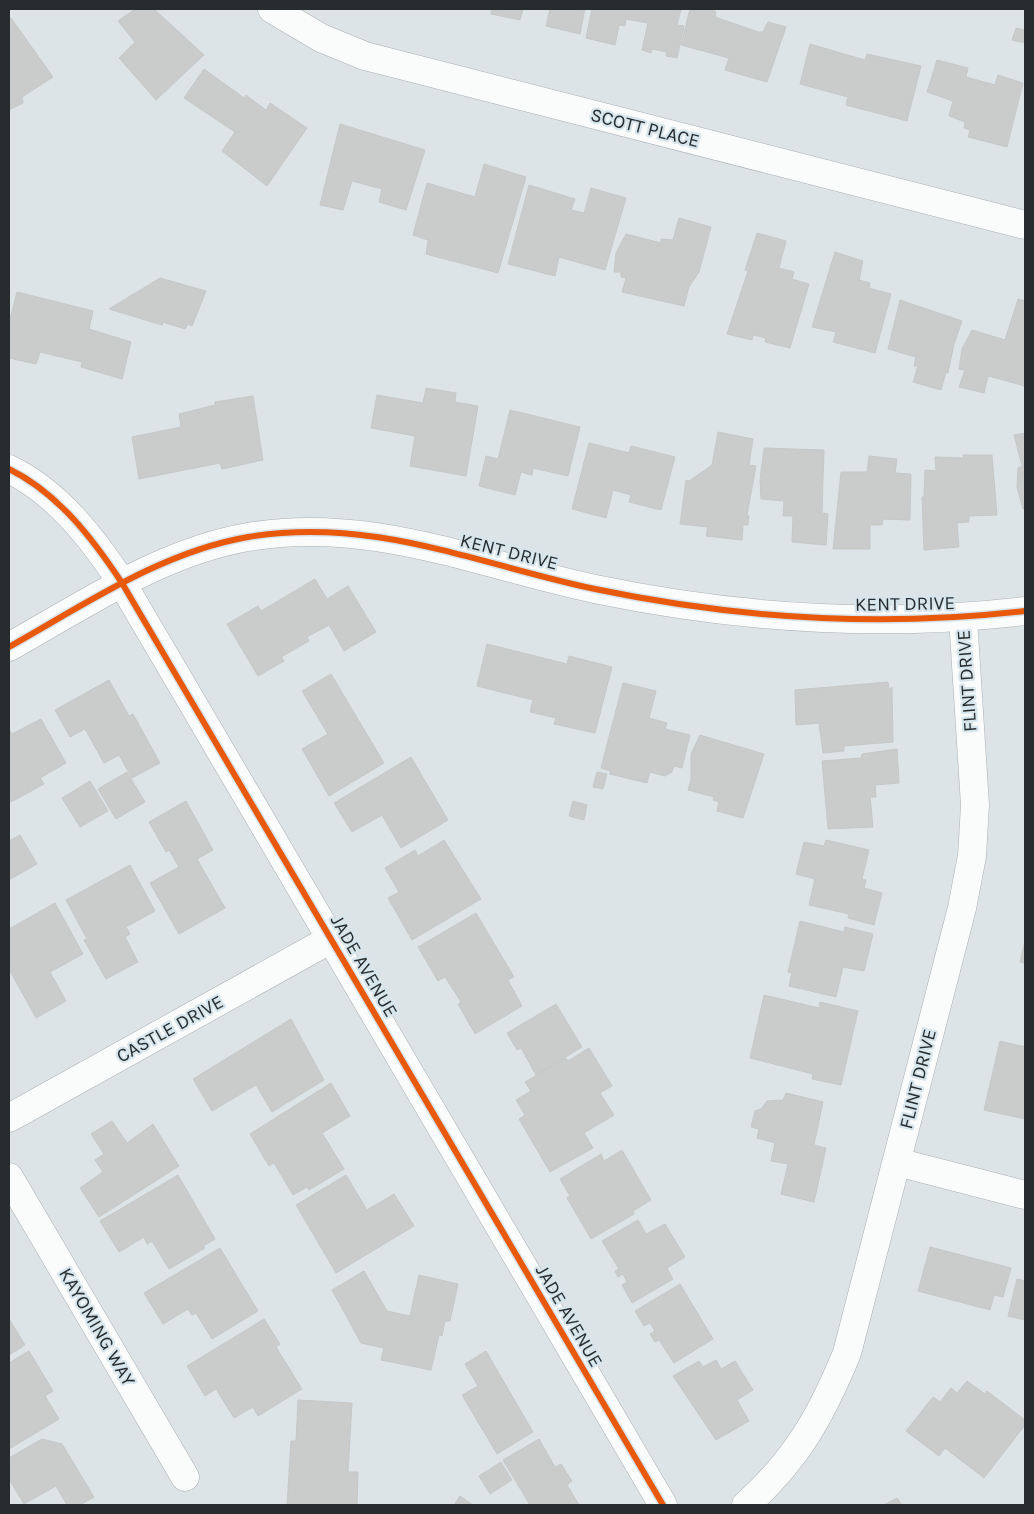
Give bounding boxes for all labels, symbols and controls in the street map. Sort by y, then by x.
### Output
street label: SCOTT PLACE [588,104,702,152]
street label: KENT DRIVE [458,529,560,575]
street label: KENT DRIVE [855,592,955,616]
street label: FLINT DRIVE [952,629,982,733]
street label: JADE AVENUE [326,911,402,1021]
street label: CASTLE DRIVE [113,991,227,1067]
street label: FLINT DRIVE [895,1027,941,1131]
street label: JADE AVENUE [531,1261,607,1371]
street label: KAYOMING WAY [54,1264,140,1390]

